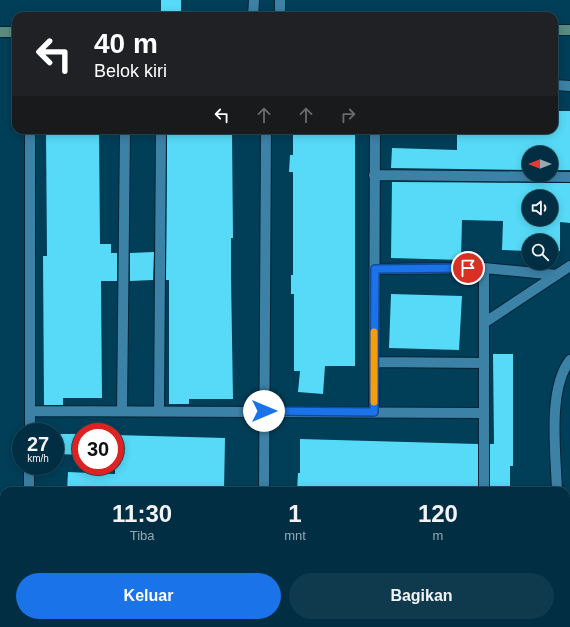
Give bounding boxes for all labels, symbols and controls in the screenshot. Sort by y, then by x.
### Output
icon: left [28,28,80,80]
text: 40 m [94,28,158,59]
text: Belok kiri [94,61,167,81]
icon: left [211,104,233,126]
icon: ahead [253,104,275,126]
icon: ahead [295,104,317,126]
icon: right [337,104,359,126]
north arrow [522,146,558,182]
map controls [522,146,558,270]
button: sound [522,190,558,226]
button: search [522,234,558,270]
pin [451,251,485,285]
icon: arrive [457,257,479,279]
position arrow [243,390,285,432]
speed limit sign: 30 [72,423,124,475]
text: 27 [27,433,49,455]
text: km/h [27,453,49,464]
text: 11:30 [112,500,172,527]
text: 1 [288,500,302,527]
text: 120 [418,500,458,527]
text: Tiba [130,528,154,543]
text: mnt [284,528,306,543]
text: m [432,528,443,543]
button: Keluar [16,573,281,619]
button: Bagikan [289,573,554,619]

